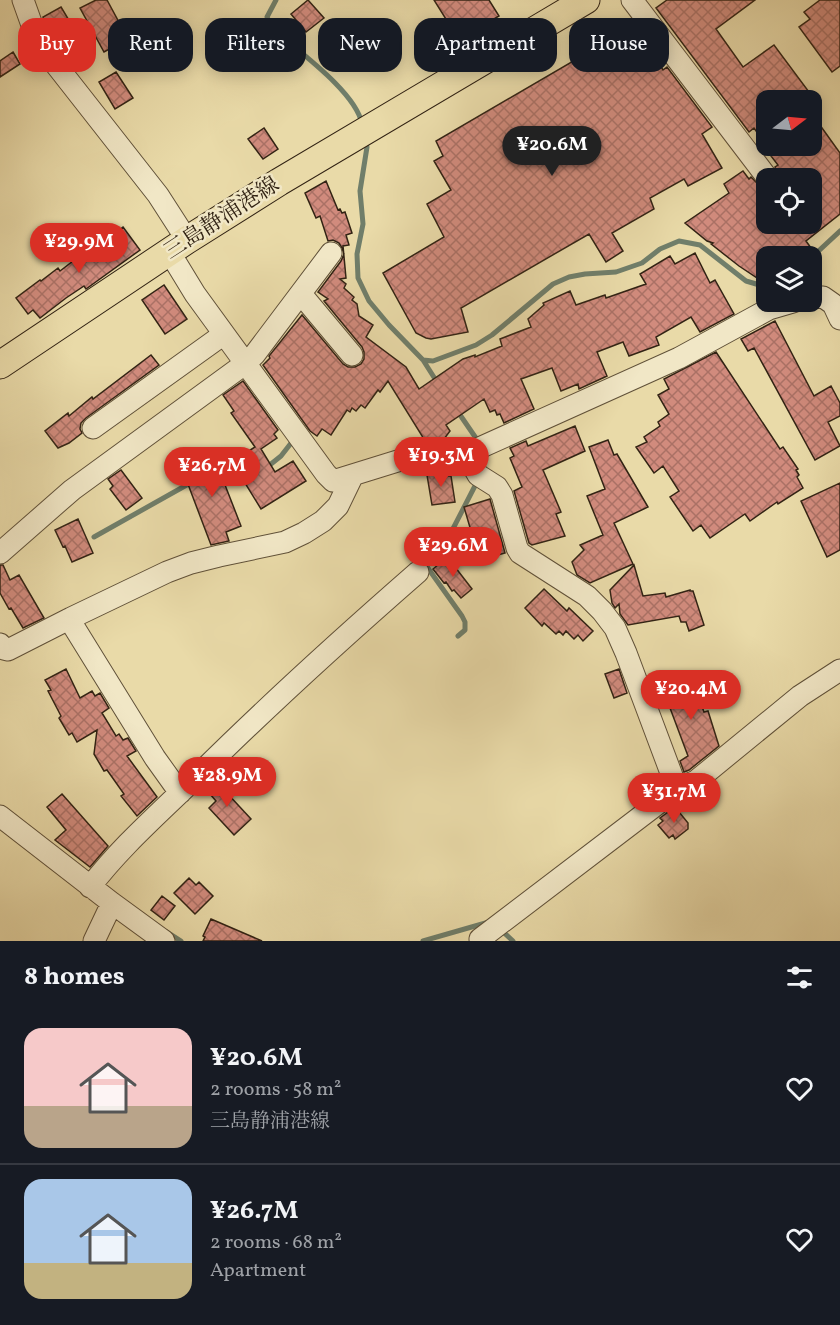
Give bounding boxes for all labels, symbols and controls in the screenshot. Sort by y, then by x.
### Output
chip: Buy [18,18,96,72]
chip: Rent [108,18,193,72]
chip: Filters [205,18,306,72]
chip: New [318,18,402,72]
chip: Apartment [414,18,557,72]
chip: House [569,18,669,72]
north arrow [756,90,822,156]
map controls [756,90,822,312]
pin: ¥20.6M [503,126,601,177]
text: ¥20.6M [516,131,588,159]
button: locate [756,168,822,234]
street label: 三島静浦港線 [158,170,286,268]
pin: ¥29.9M [30,223,128,274]
text: ¥29.9M [44,228,114,256]
button: layers [756,246,822,312]
pin: ¥19.3M [392,437,490,488]
text: ¥19.3M [408,442,474,470]
pin: ¥26.7M [163,447,261,498]
text: ¥26.7M [178,452,246,480]
pin: ¥29.6M [404,527,502,578]
text: ¥29.6M [418,532,488,560]
pin: ¥20.4M [642,670,740,721]
text: ¥20.4M [655,675,727,703]
pin: ¥28.9M [178,757,276,808]
text: ¥28.9M [192,762,262,790]
pin: ¥31.7M [625,773,723,824]
text: ¥31.7M [642,778,706,806]
text: 8 homes [24,959,125,995]
icon: filters [783,961,816,994]
text: ¥20.6M [210,1040,303,1076]
icon: home [72,1052,144,1124]
icon: heart [783,1072,816,1105]
text: 2 rooms · 58 m² [210,1076,341,1104]
text: 三島静浦港線 [210,1108,330,1136]
text: ¥26.7M [210,1193,298,1229]
icon: home [72,1203,144,1275]
icon: heart [783,1223,816,1256]
text: 2 rooms · 68 m² [210,1229,342,1257]
text: Apartment [210,1257,306,1285]

